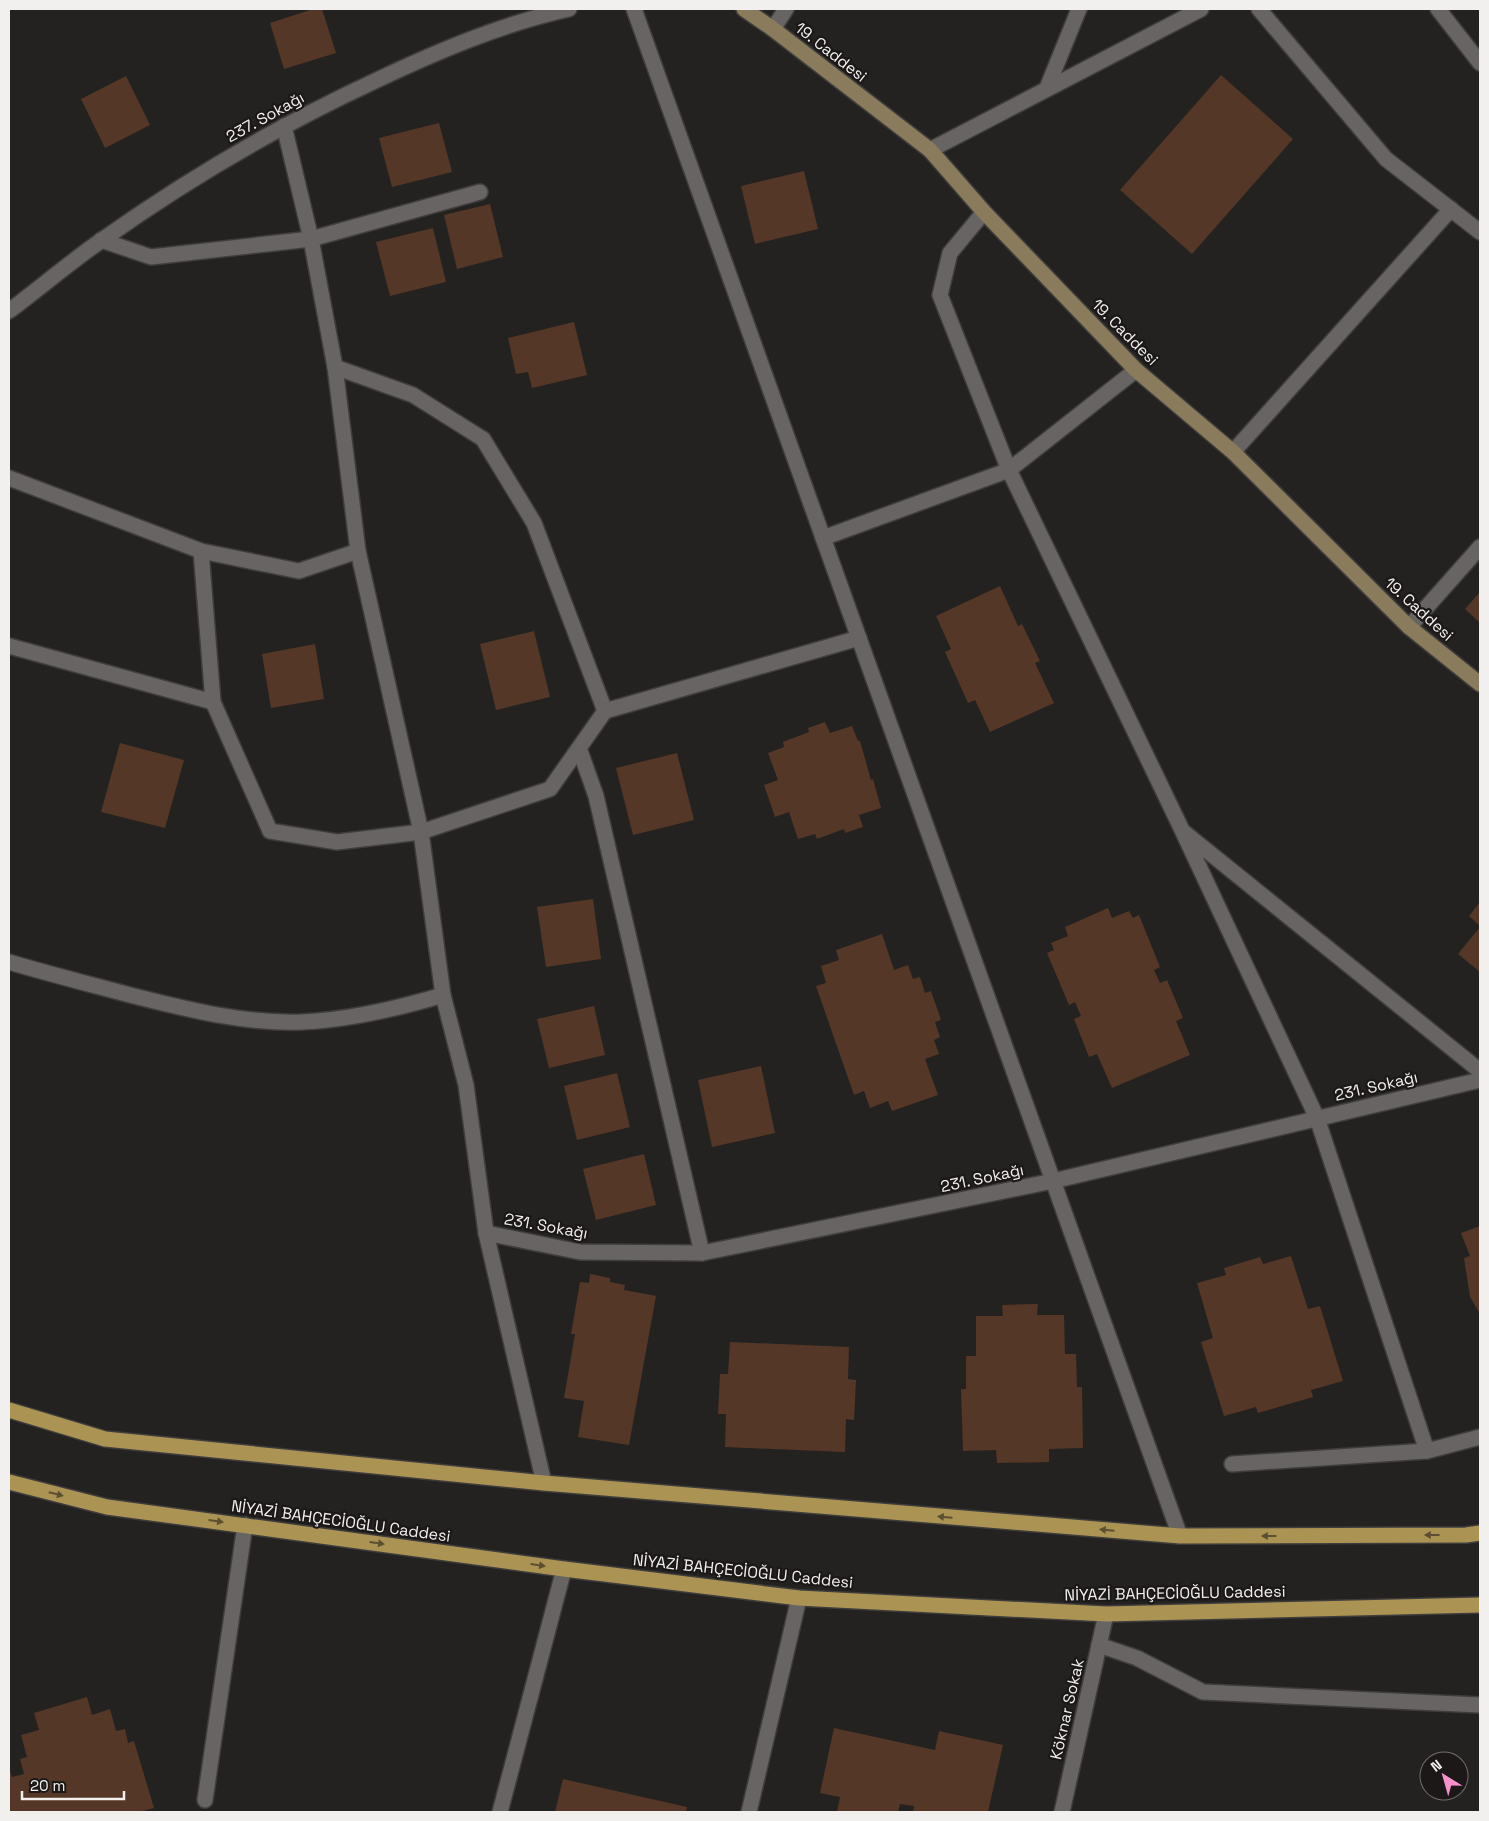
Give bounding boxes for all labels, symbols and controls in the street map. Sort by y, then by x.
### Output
street label: 19. Caddesi [791,17,871,87]
street label: 237. Sokağı [222,87,308,147]
street label: 19. Caddesi [1087,294,1163,370]
street label: 19. Caddesi [1380,573,1458,645]
street label: 231. Sokağı [1332,1066,1420,1106]
street label: 231. Sokağı [938,1159,1026,1197]
street label: 231. Sokağı [502,1208,590,1244]
one-way arrow [48,1490,64,1498]
street label: NİYAZİ BAHÇECİOĞLU Caddesi [230,1495,452,1547]
one-way arrow [937,1512,953,1520]
one-way arrow [208,1518,224,1526]
one-way arrow [1099,1526,1115,1534]
one-way arrow [1423,1531,1439,1539]
one-way arrow [1261,1532,1277,1540]
one-way arrow [369,1539,385,1547]
street label: NİYAZİ BAHÇECİOĞLU Caddesi [632,1549,854,1593]
one-way arrow [530,1561,546,1569]
street label: NİYAZİ BAHÇECİOĞLU Caddesi [1064,1581,1286,1605]
street label: Köknar Sokak [1045,1656,1089,1762]
north arrow [1419,1751,1469,1801]
text: N [1427,1756,1445,1776]
scale bar [22,1768,125,1800]
text: 20 m [30,1776,65,1795]

